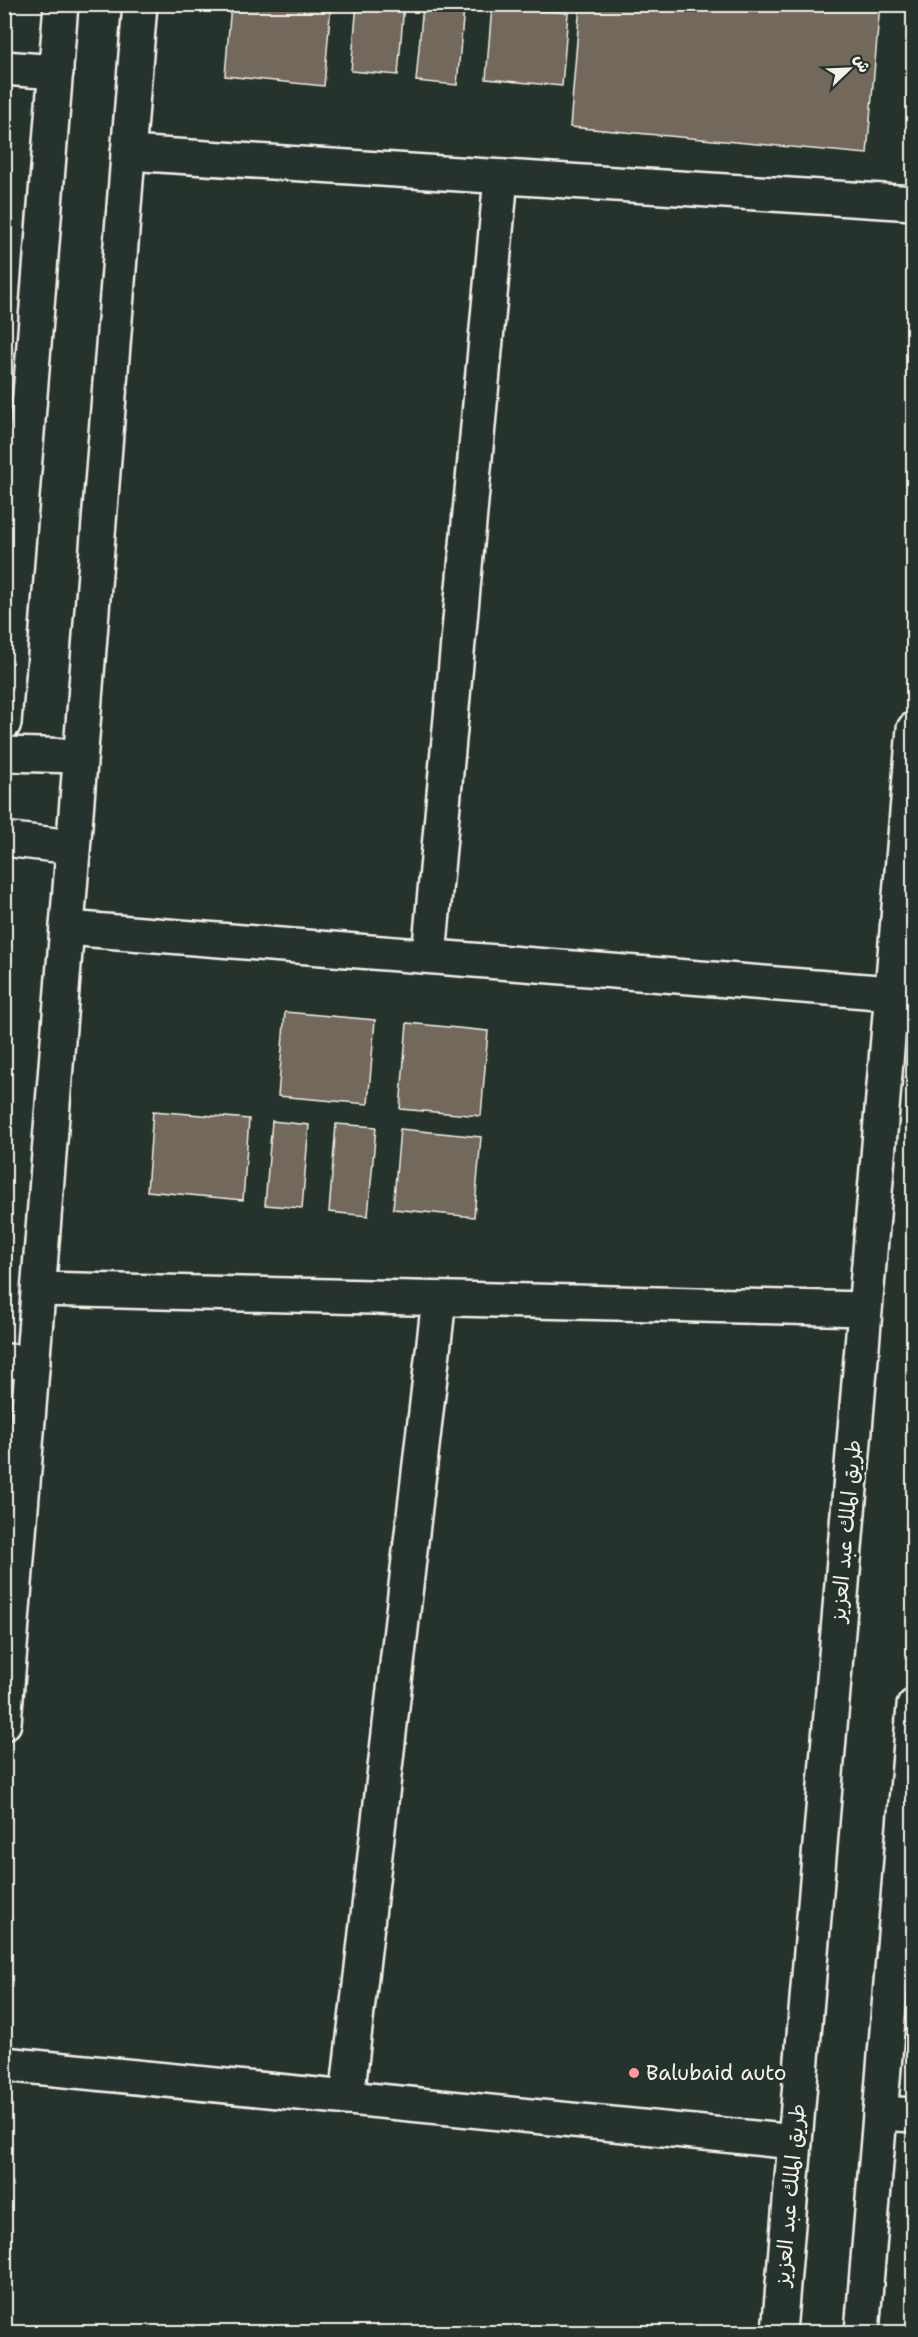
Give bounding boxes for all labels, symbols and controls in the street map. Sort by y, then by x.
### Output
north arrow [819,39,879,99]
text: ش [849,51,875,76]
street label: طريق الملك عبد العزيز [824,1439,868,1625]
place label: Balubaid auto [646,2059,787,2087]
marker: Balubaid auto [627,2066,641,2080]
street label: طريق الملك عبد العزيز [768,2103,812,2289]

